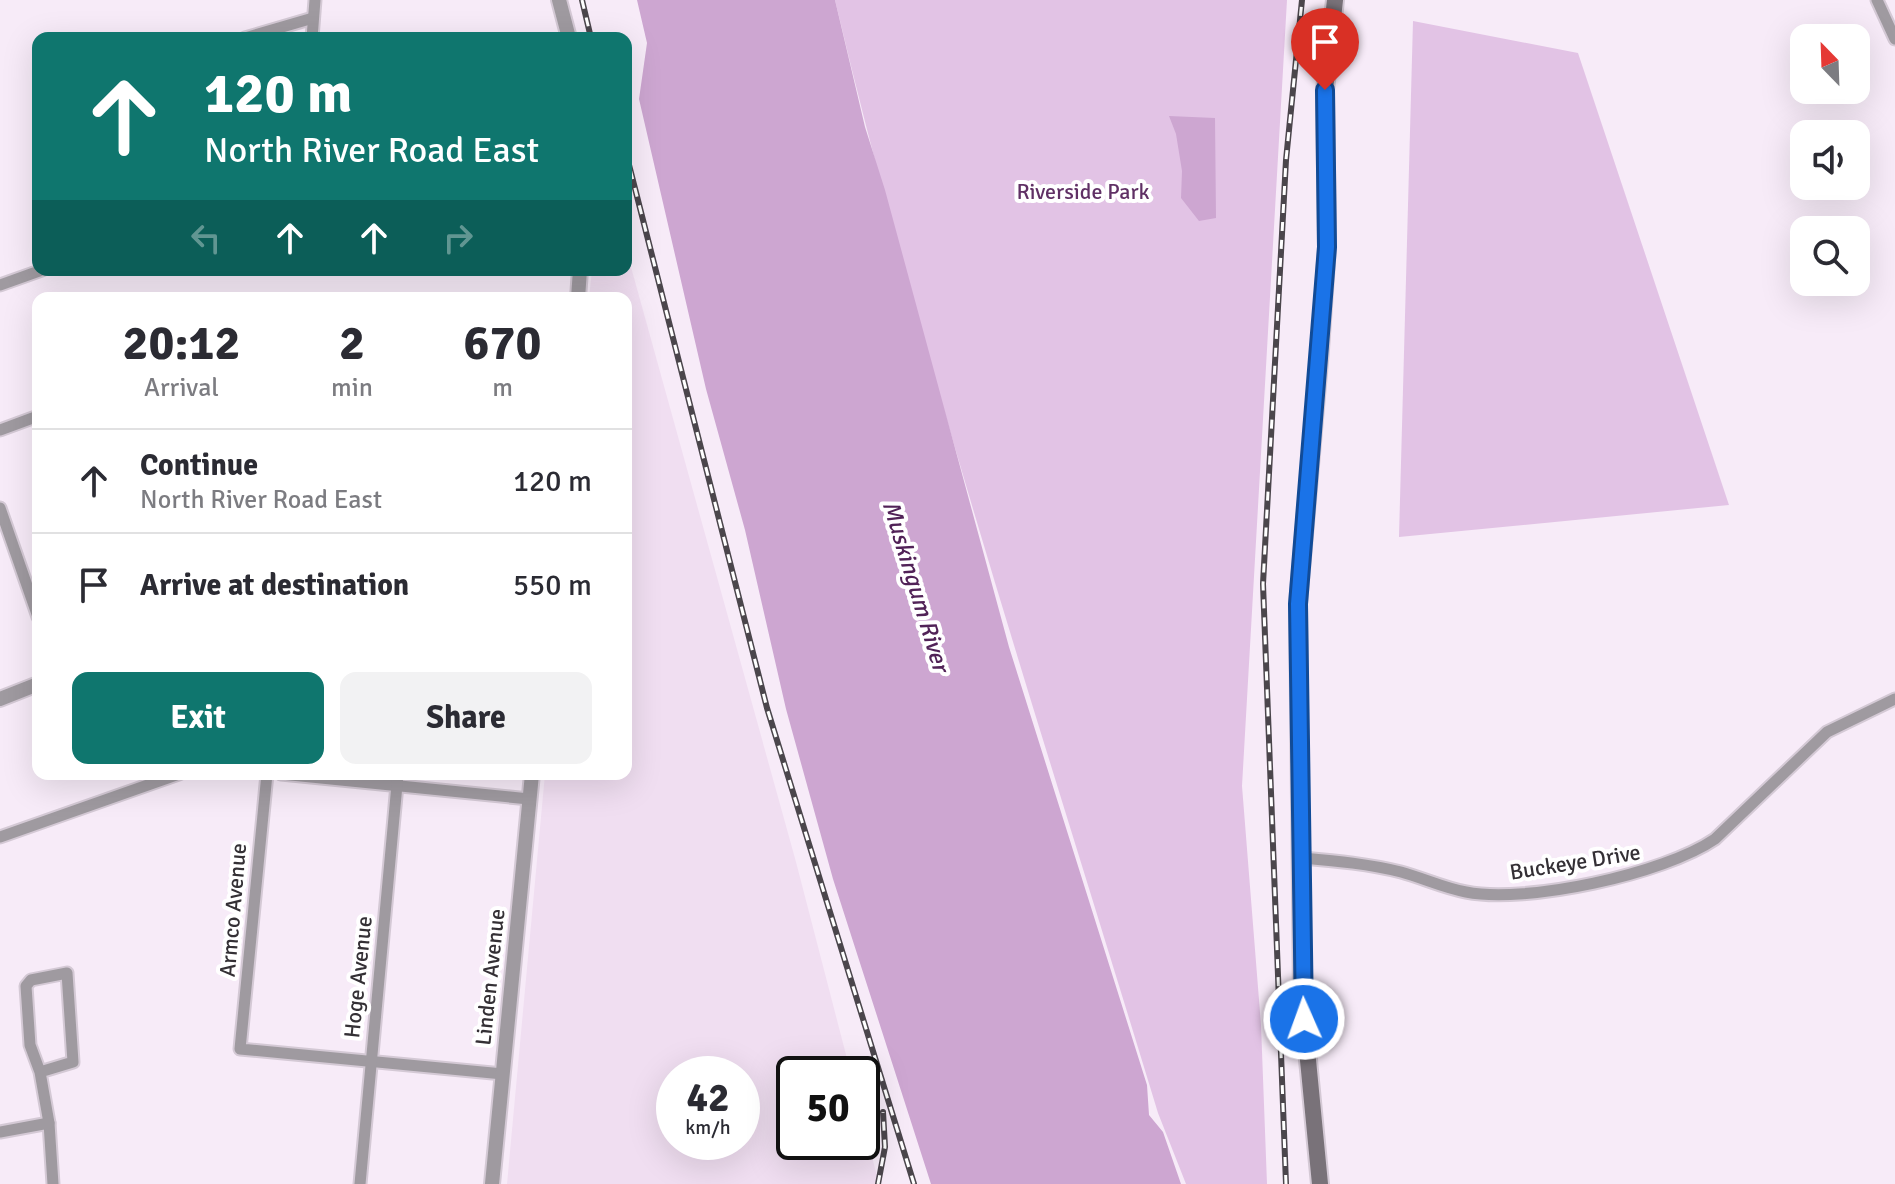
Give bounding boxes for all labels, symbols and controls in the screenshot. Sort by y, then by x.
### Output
pin [1291,8,1359,90]
icon: arrive [1303,20,1347,64]
north arrow [1790,24,1870,104]
map controls [1790,24,1870,296]
text: 120 m [204,59,352,128]
icon: ahead [72,64,176,168]
button: sound [1790,120,1870,200]
text: North River Road East [204,128,539,173]
park label: Riverside Park [1016,178,1150,205]
icon: left [184,216,228,260]
icon: ahead [268,216,312,260]
icon: ahead [352,216,396,260]
icon: right [436,216,480,260]
button: search [1790,216,1870,296]
text: 20:12 [123,314,240,373]
text: 2 [339,314,365,373]
text: 670 [464,314,541,373]
text: Arrival [144,372,219,404]
text: min [331,372,373,404]
text: m [492,372,513,404]
text: Continue [140,447,258,484]
icon: ahead [72,459,116,503]
text: 120 m [513,463,592,500]
text: North River Road East [140,484,382,516]
water label: Muskingum River [876,497,957,678]
icon: arrive [72,563,116,607]
text: Arrive at destination [140,567,409,604]
text: 550 m [513,567,592,604]
button: Exit [72,672,324,764]
button: Share [340,672,592,764]
street label: Buckeye Drive [1508,838,1642,886]
street label: Armco Avenue [214,842,252,978]
street label: Linden Avenue [469,907,511,1047]
street label: Hoge Avenue [338,915,378,1039]
position arrow [1262,977,1346,1061]
speed limit sign: 50 [776,1056,880,1160]
text: 42 [686,1073,730,1123]
text: km/h [685,1115,731,1140]

